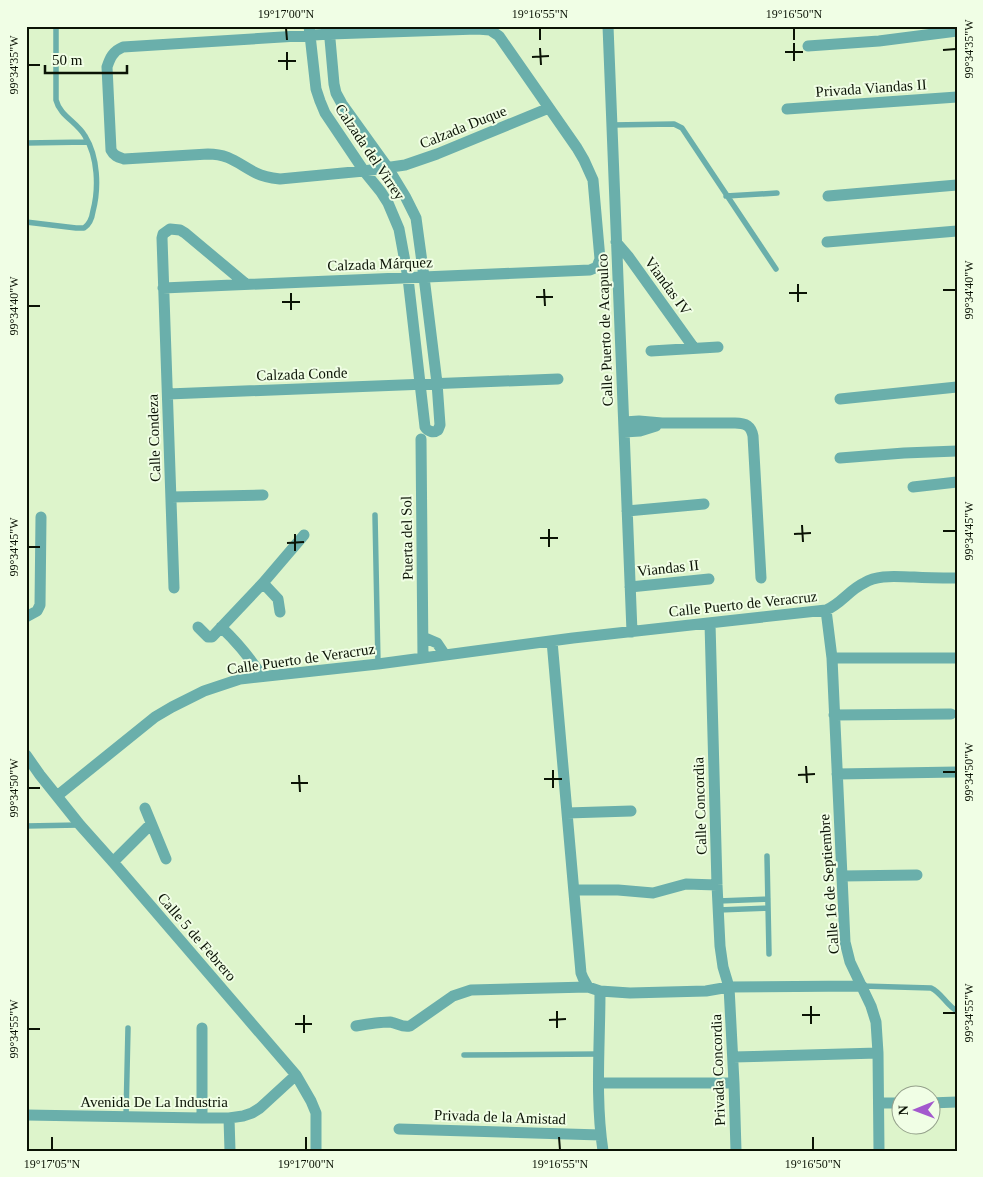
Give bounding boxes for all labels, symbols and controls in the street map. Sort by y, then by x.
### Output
text: 19°17'00"N [258,7,315,21]
text: 19°16'55"N [512,7,569,21]
text: 19°16'50"N [766,7,823,21]
text: 99°34'35"W [962,19,976,79]
text: 99°34'35"W [7,35,21,95]
scale bar [45,42,128,74]
text: 50 m [52,52,83,68]
street label: Privada Viandas II [815,76,927,100]
street label: Calzada del Virrey [332,101,408,203]
street label: Calzada Duque [417,102,509,152]
street label: Calle Puerto de Acapulco [594,253,616,407]
street label: Calzada Márquez [327,254,433,274]
street label: Viandas IV [642,254,695,318]
text: 99°34'40"W [962,260,976,320]
text: 99°34'40"W [7,276,21,336]
street label: Calzada Conde [256,364,348,384]
street label: Calle Condeza [144,393,164,482]
street label: Puerta del Sol [398,496,416,580]
text: 99°34'45"W [962,501,976,561]
text: 99°34'45"W [7,517,21,577]
street label: Viandas II [636,557,700,579]
street label: Calle Puerto de Veracruz [668,588,818,620]
street label: Calle Puerto de Veracruz [226,641,376,677]
text: 99°34'50"W [962,742,976,802]
street label: Calle Concordia [690,756,710,855]
text: 99°34'50"W [7,758,21,818]
street label: Calle 16 de Septiembre [816,813,842,955]
street label: Calle 5 de Febrero [154,890,240,984]
text: 99°34'55"W [962,983,976,1043]
text: 99°34'55"W [7,999,21,1059]
street label: Privada Concordia [708,1013,728,1126]
north arrow [890,1084,940,1134]
street label: Avenida De La Industria [80,1094,228,1110]
text: N [896,1105,911,1115]
street label: Privada de la Amistad [434,1107,567,1127]
text: 19°17'05"N [24,1157,81,1171]
text: 19°17'00"N [278,1157,335,1171]
text: 19°16'55"N [532,1157,589,1171]
text: 19°16'50"N [785,1157,842,1171]

